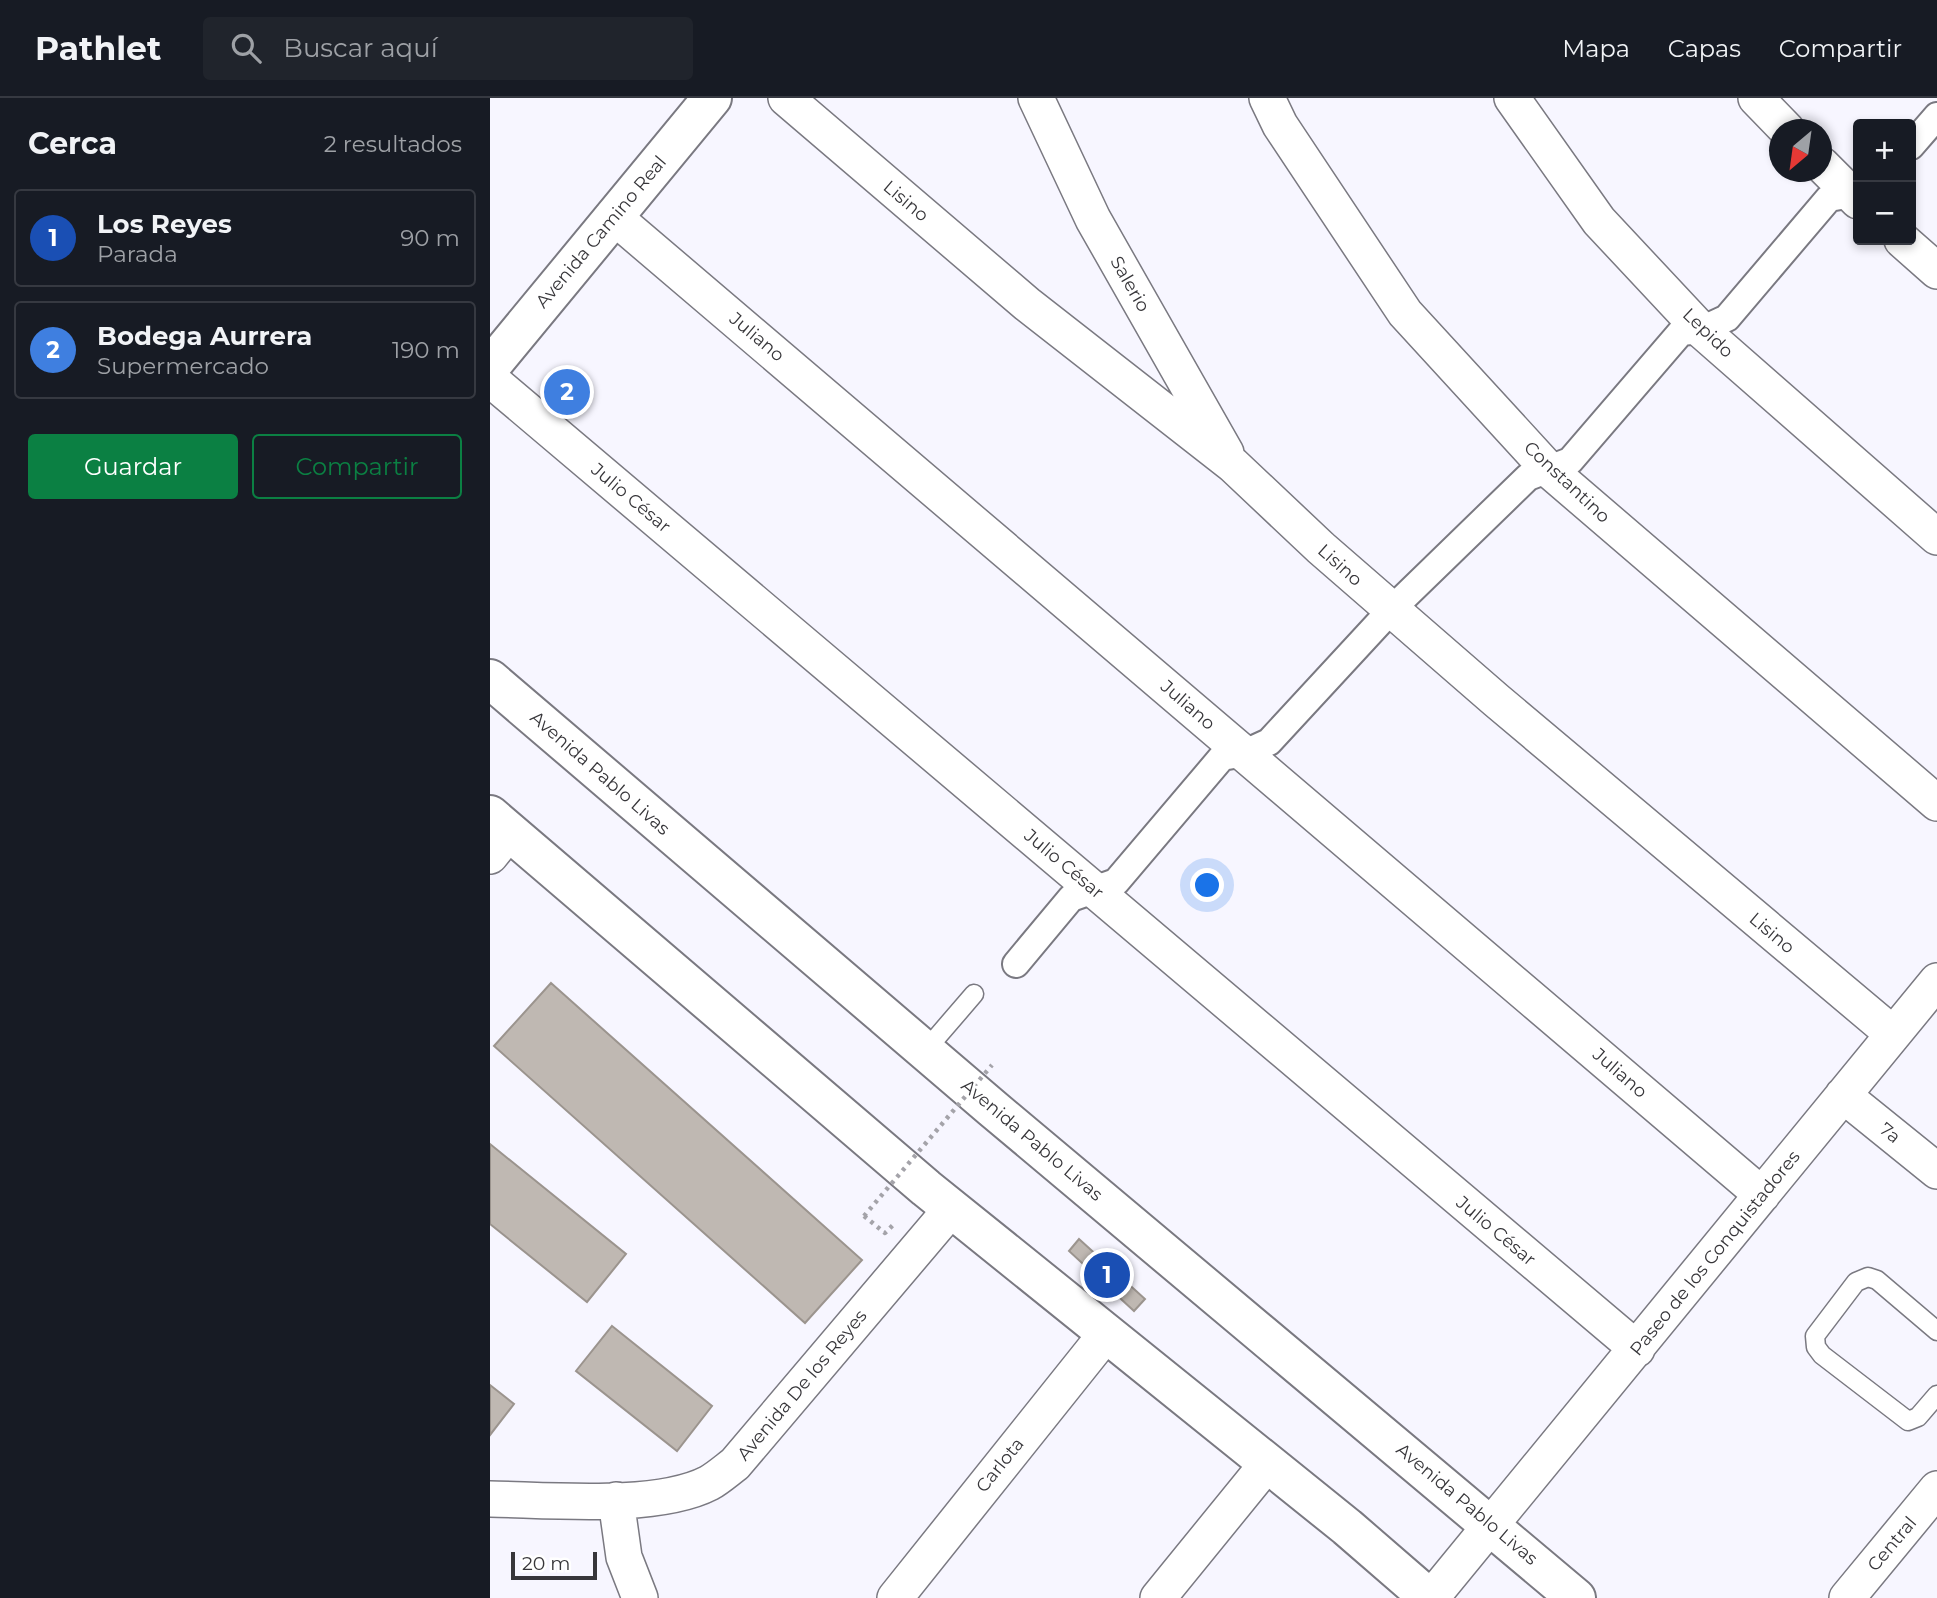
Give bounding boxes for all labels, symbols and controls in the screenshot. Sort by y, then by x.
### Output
search box [203,17,693,80]
text: Pathlet [35,28,161,68]
icon: search [227,29,265,67]
text: Buscar aquí [283,32,438,64]
text: Mapa [1562,34,1630,63]
text: Capas [1668,34,1741,63]
text: Compartir [1779,34,1902,63]
north arrow [1769,119,1832,182]
map controls [1853,119,1916,245]
button: + [1853,119,1916,182]
text: Cerca [28,125,117,162]
text: 2 resultados [324,130,462,158]
street label: Avenida Camino Real [531,151,671,313]
street label: Lisino [879,176,933,226]
button: − [1853,182,1916,245]
text: Los Reyes [97,208,232,240]
text: 1 [48,224,58,252]
text: 90 m [400,224,460,252]
text: Parada [97,240,178,268]
street label: Salerio [1105,252,1155,316]
street label: Lepido [1678,304,1738,362]
street label: Juliano [724,307,789,366]
text: Bodega Aurrera [97,320,312,352]
text: 2 [46,336,60,364]
text: 190 m [392,336,460,364]
text: Supermercado [97,352,269,380]
pin: 2 [544,366,590,418]
button: Guardar [28,434,238,499]
button: Compartir [252,434,462,499]
street label: Constantino [1519,436,1615,528]
street label: Julio César [586,458,675,537]
street label: Lisino [1313,539,1367,591]
street label: Juliano [1156,675,1220,735]
street label: Avenida Pablo Livas [526,706,675,840]
street label: Julio César [1019,824,1108,903]
your location [1190,868,1224,902]
street label: Lisino [1745,908,1799,958]
street label: Juliano [1588,1043,1652,1103]
street label: Avenida Pablo Livas [957,1074,1107,1206]
street label: 7a [1875,1118,1905,1148]
street label: Paseo de los Conquistadores [1625,1146,1805,1360]
street label: Julio César [1451,1191,1540,1270]
pin: 1 [1084,1249,1130,1301]
street label: Avenida De los Reyes [732,1305,872,1465]
street label: Carlota [971,1433,1029,1497]
street label: Avenida Pablo Livas [1392,1438,1542,1570]
street label: Central [1863,1512,1921,1576]
scale bar [511,1549,597,1581]
text: 20 m [522,1552,570,1575]

